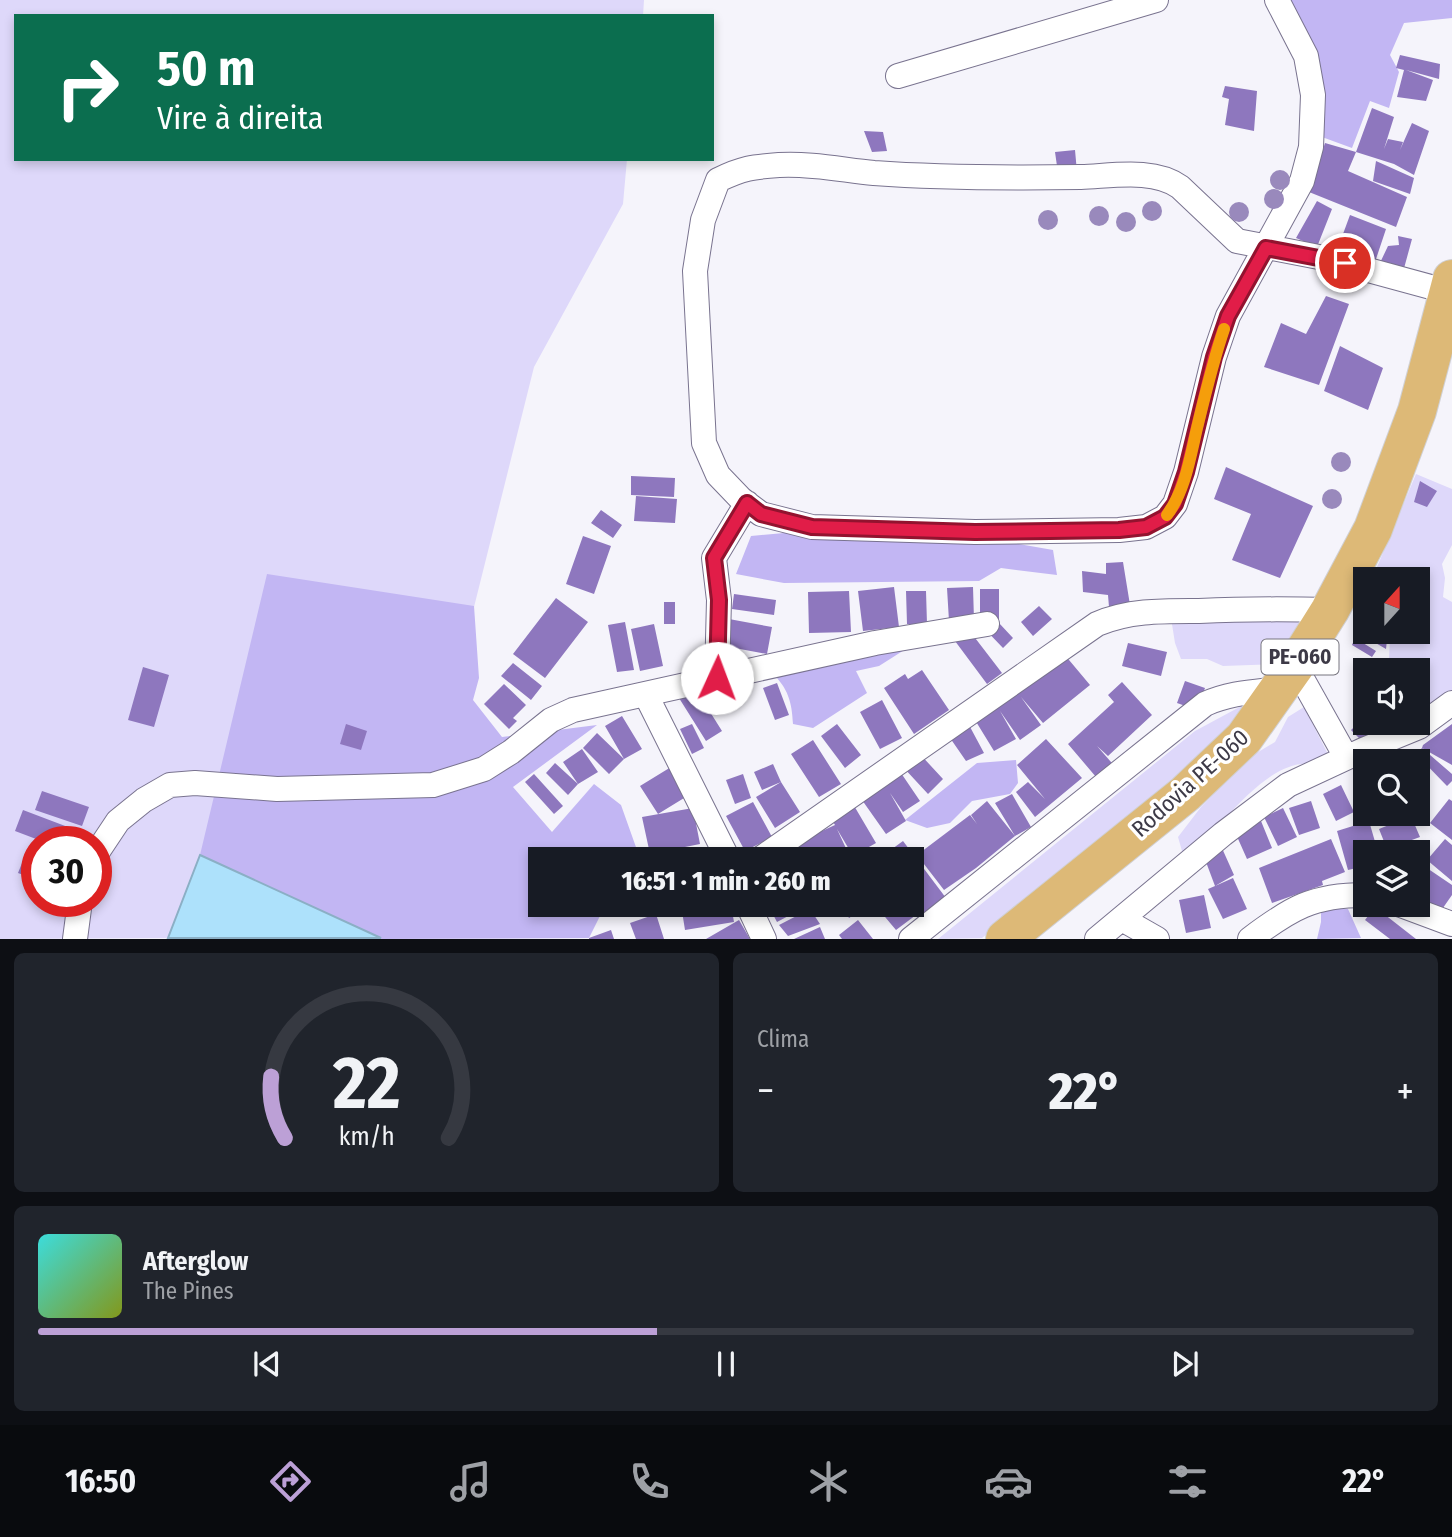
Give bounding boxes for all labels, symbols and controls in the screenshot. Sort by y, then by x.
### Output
text: 50 m [157,39,255,98]
icon: right [42,42,133,133]
text: Vire à direita [157,99,323,137]
pin [1315,233,1375,293]
icon: arrive [1326,244,1364,282]
north arrow [1353,567,1430,644]
map controls [1353,567,1430,917]
road number: PE-060 [1262,640,1338,674]
position arrow [680,641,754,715]
button: sound [1353,658,1430,735]
street label: Rodovia PE-060 [1126,723,1254,843]
button: search [1353,749,1430,826]
speed limit sign: 30 [21,826,112,917]
button: layers [1353,840,1430,917]
text: 16:51 · 1 min · 260 m [622,866,831,897]
text: Clima [757,1025,809,1053]
text: 22 [332,1041,400,1128]
text: 22° [1049,1060,1122,1123]
text: − [757,1068,774,1114]
text: + [1397,1068,1414,1114]
text: km/h [339,1122,394,1152]
text: Afterglow [143,1246,248,1277]
text: The Pines [143,1277,234,1305]
icon: previous [248,1345,286,1383]
icon: pause [707,1345,745,1383]
icon: next [1166,1345,1204,1383]
icon: directions [266,1457,315,1506]
icon: music [446,1457,495,1506]
icon: phone [625,1457,674,1506]
icon: climate [804,1457,853,1506]
icon: car [984,1457,1033,1506]
icon: filters [1163,1457,1212,1506]
text: 16:50 [65,1462,136,1500]
text: 22° [1342,1462,1387,1500]

